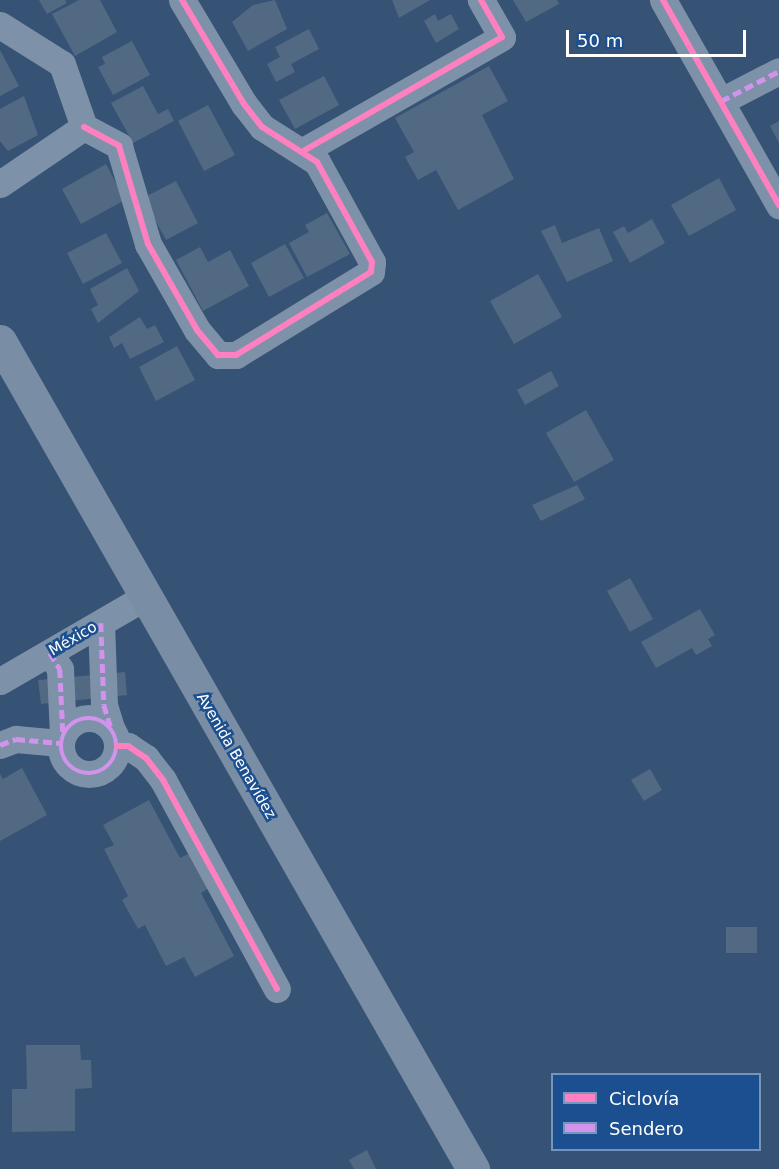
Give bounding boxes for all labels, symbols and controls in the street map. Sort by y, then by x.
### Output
scale bar [569,18,749,56]
text: 50 m [577,30,623,51]
street label: México [46,618,100,660]
street label: Avenida Benavídez [193,690,279,822]
legend [551,1073,761,1151]
text: Ciclovía [609,1088,679,1109]
text: Sendero [609,1118,683,1139]

